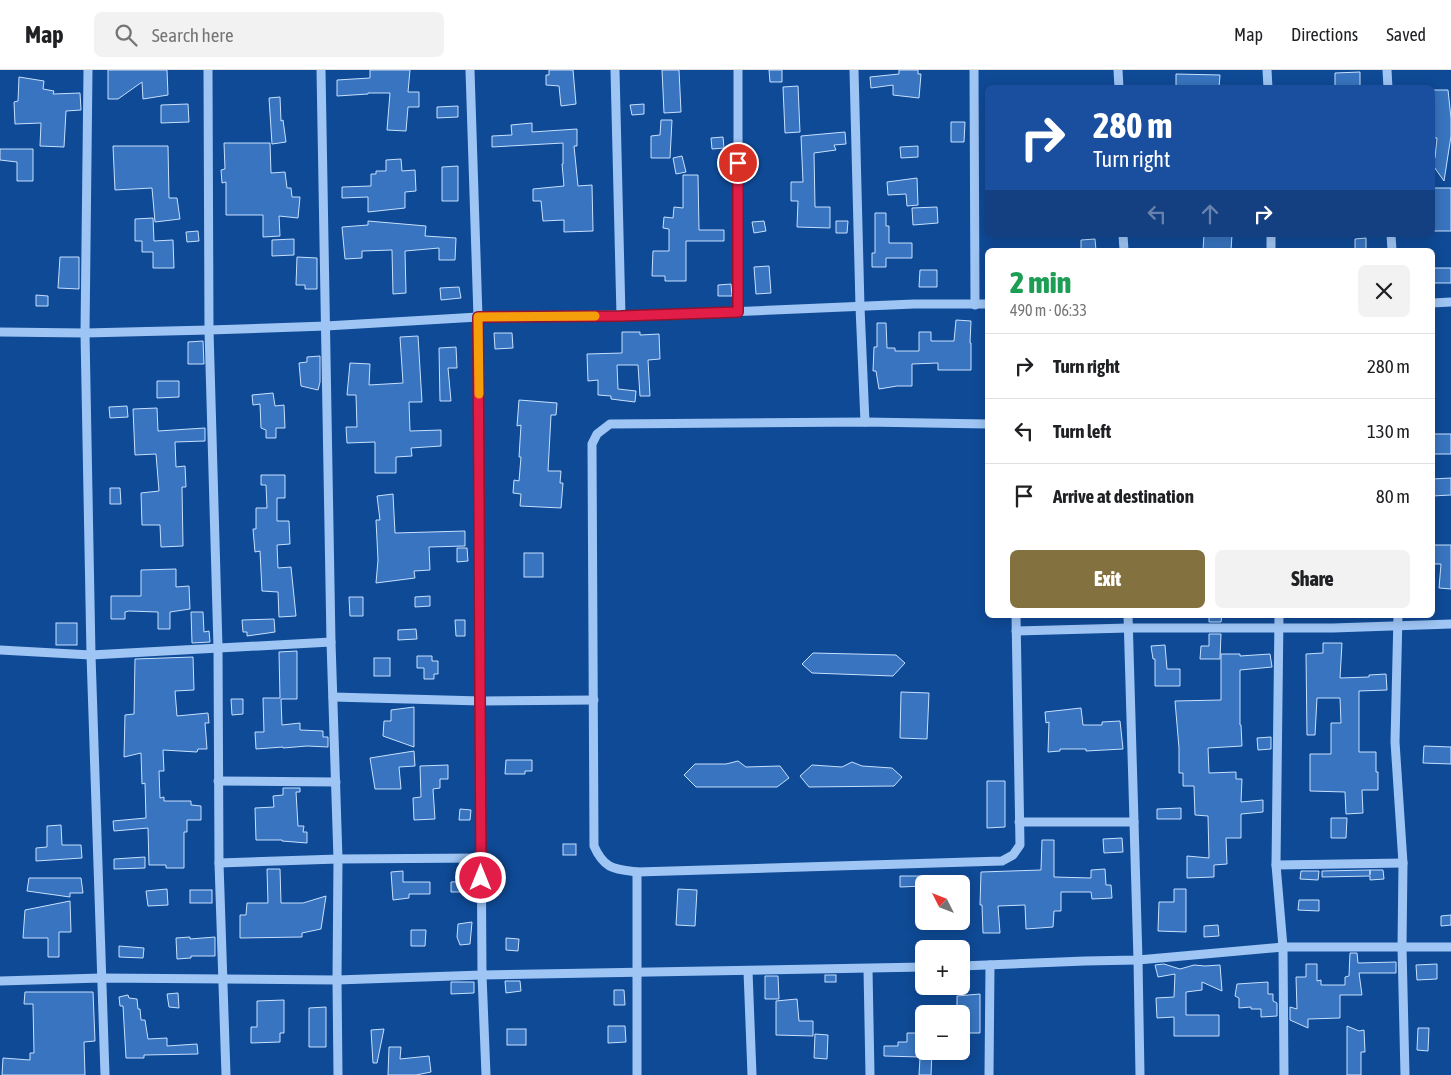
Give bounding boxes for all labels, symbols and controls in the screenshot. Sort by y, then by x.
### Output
search box [94,12,444,57]
text: Map [25,21,64,48]
icon: search [112,21,140,49]
text: Search here [152,24,234,46]
text: Map [1234,24,1263,45]
text: Directions [1291,24,1358,45]
text: Saved [1386,24,1426,45]
icon: right [1010,105,1075,170]
text: 280 m [1093,105,1172,145]
pin [717,142,759,184]
text: Turn right [1093,146,1170,172]
icon: arrive [724,149,752,177]
icon: left [1143,200,1171,228]
icon: ahead [1196,200,1224,228]
icon: right [1249,200,1277,228]
text: 2 min [1010,265,1071,299]
button: close [1358,265,1410,317]
text: 490 m · 06:33 [1010,301,1087,319]
icon: right [1010,352,1038,380]
text: Turn right [1053,355,1120,377]
text: 280 m [1367,355,1410,377]
icon: left [1010,417,1038,445]
text: Turn left [1053,420,1111,442]
text: 130 m [1367,420,1410,442]
icon: arrive [1010,482,1038,510]
text: Arrive at destination [1053,485,1194,507]
text: 80 m [1376,485,1410,507]
button: Exit [1010,550,1205,608]
button: Share [1215,550,1410,608]
position arrow [454,851,506,903]
north arrow [915,875,970,930]
map controls [915,875,970,1060]
button: + [915,940,970,995]
button: − [915,1005,970,1060]

